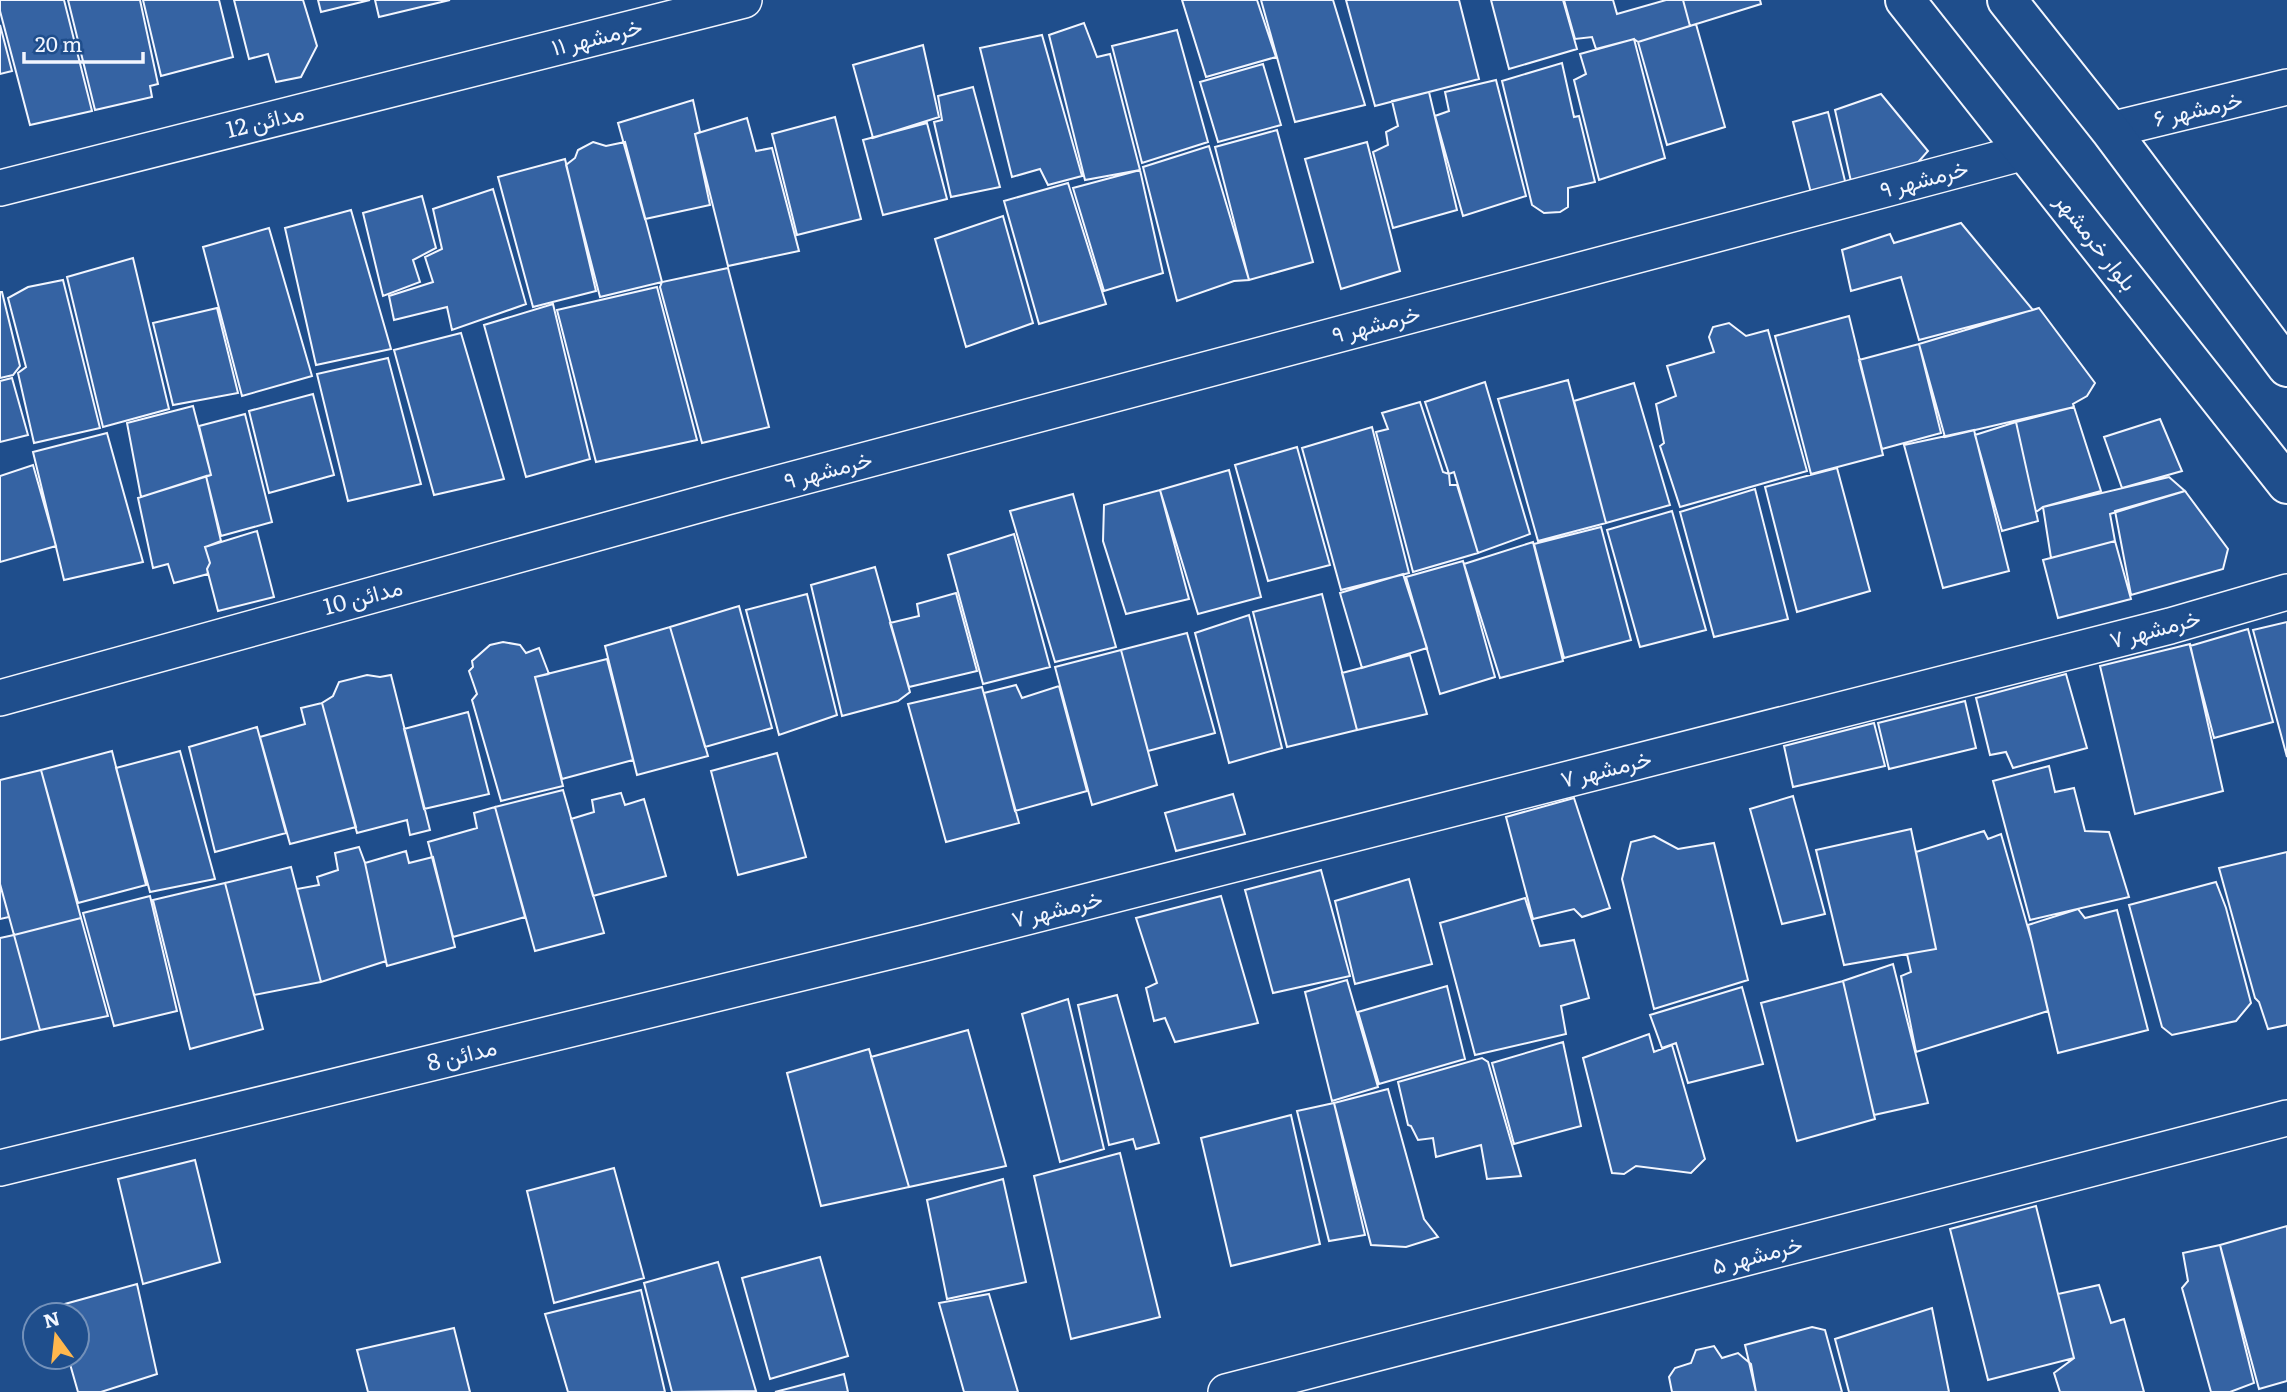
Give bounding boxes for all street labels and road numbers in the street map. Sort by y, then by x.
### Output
street label: خرمشهر ۱۱ [548,7,645,63]
street label: خرمشهر ۶ [2150,80,2245,134]
street label: مدائن 12 [222,93,307,145]
street label: خرمشهر ۹ [1876,149,1971,205]
street label: بلوار خرمشهر [2048,184,2147,297]
street label: خرمشهر ۹ [1328,294,1423,350]
street label: خرمشهر ۹ [780,440,875,496]
street label: مدائن 10 [319,568,406,622]
street label: خرمشهر ۷ [2105,599,2204,655]
street label: خرمشهر ۷ [1556,739,1655,795]
street label: خرمشهر ۷ [1007,879,1106,935]
street label: مدائن 8 [423,1028,500,1078]
street label: خرمشهر ۵ [1707,1225,1806,1281]

